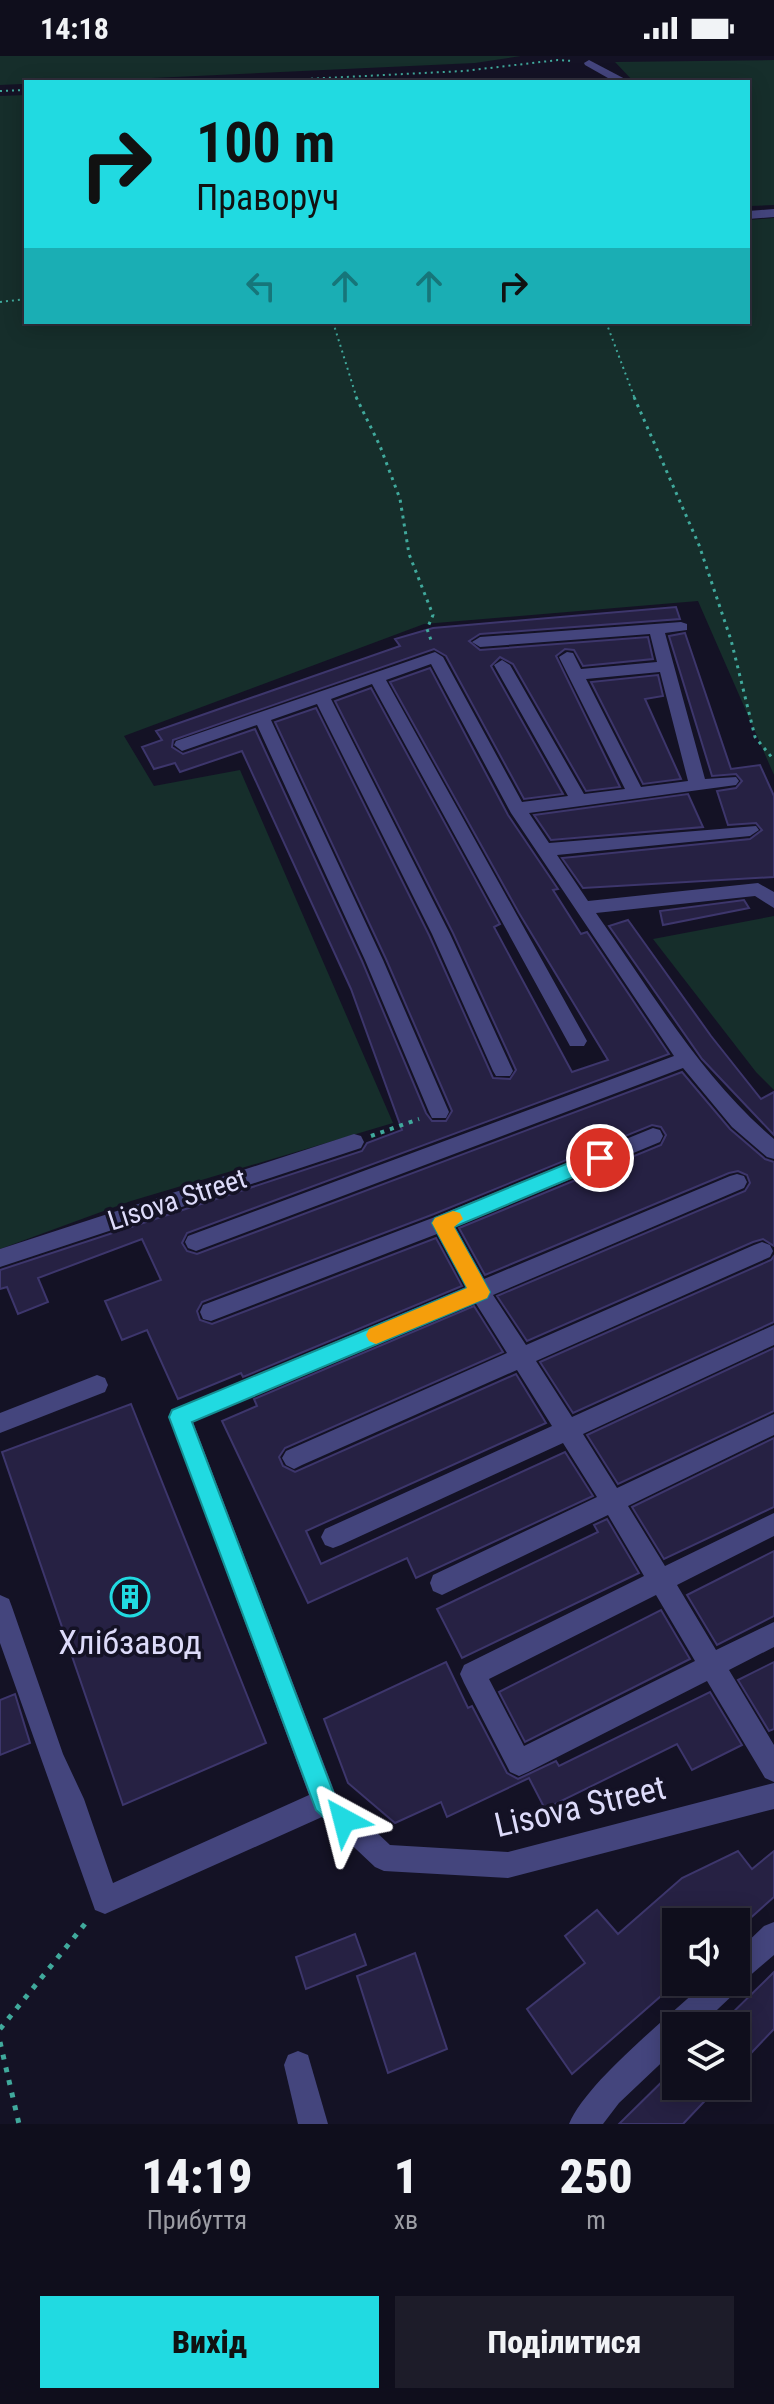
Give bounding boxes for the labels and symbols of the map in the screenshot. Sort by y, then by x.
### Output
pin [566,1124,634,1192]
street label: Lisova Street [104,1162,251,1237]
building icon: Хлібзавод [109,1576,151,1618]
place label: Хлібзавод [58,1622,202,1662]
street label: Lisova Street [491,1767,669,1845]
position arrow [302,1778,386,1862]

